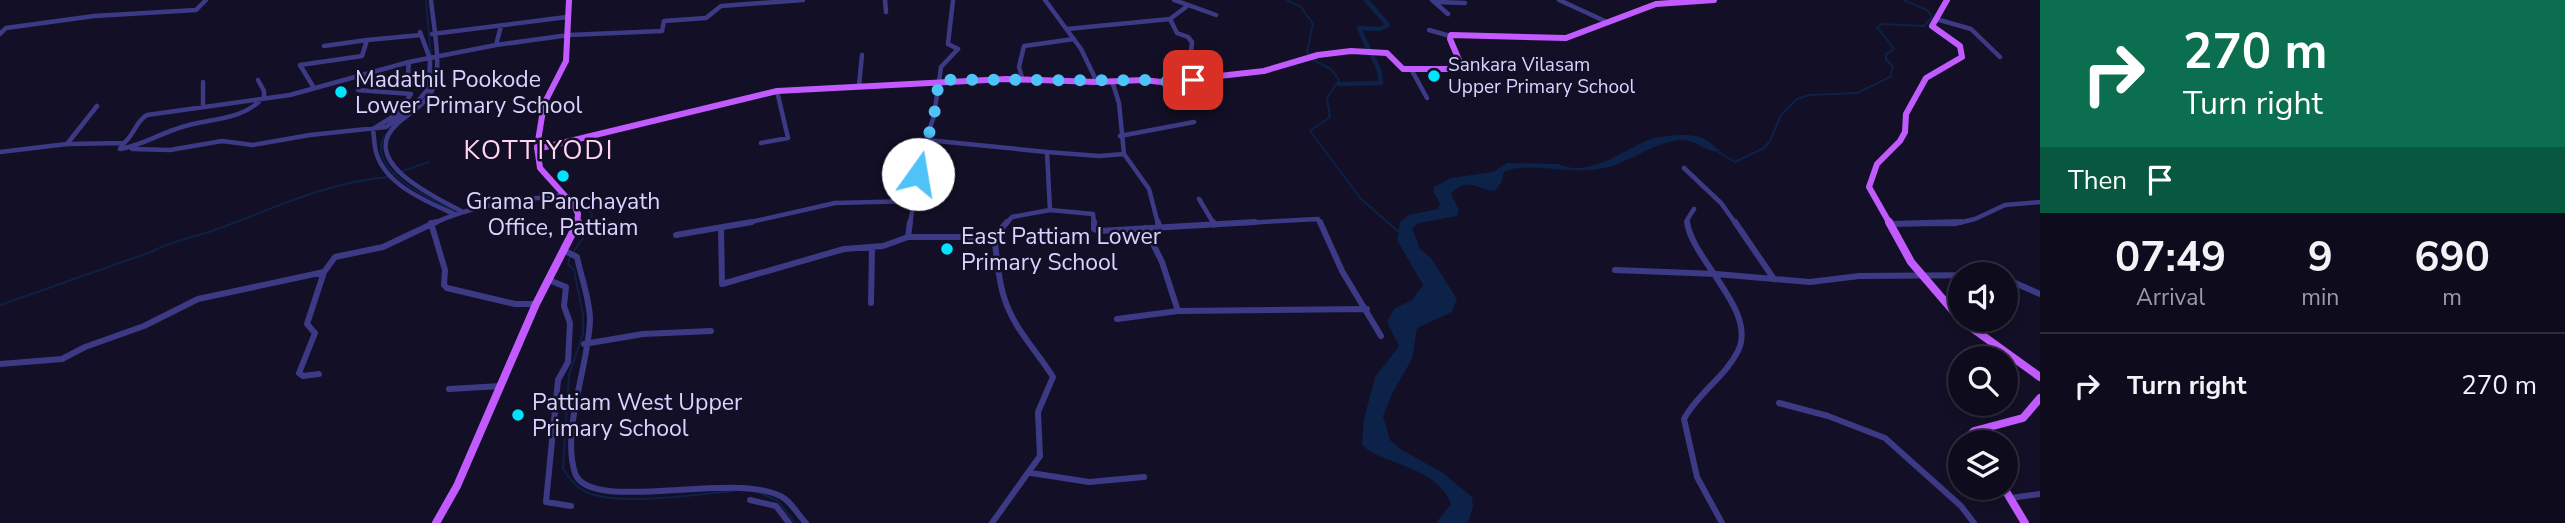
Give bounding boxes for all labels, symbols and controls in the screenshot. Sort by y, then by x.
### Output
text: 270 m [2183,18,2327,85]
icon: right [2068,28,2159,119]
pin [1163,50,1223,110]
place label: Sankara Vilasam Upper Primary School [1448,52,1636,100]
icon: arrive [1174,61,1212,99]
place label: Madathil Pookode Lower Primary School [355,64,582,121]
marker: Sankara Vilasam Upper Primary School [1426,68,1442,84]
text: Turn right [2183,82,2323,125]
marker: Madathil Pookode Lower Primary School [333,84,349,100]
district label: KOTTIYODI [464,133,614,168]
position arrow [881,137,955,211]
icon: arrive [2141,161,2179,199]
text: Then [2068,163,2127,198]
marker: Grama Panchayath Office, Pattiam [555,168,571,184]
place label: Grama Panchayath Office, Pattiam [466,186,660,243]
place label: East Pattiam Lower Primary School [961,221,1162,278]
text: 07:49 [2115,229,2226,286]
text: 9 [2308,229,2333,286]
text: 690 [2414,229,2490,286]
marker: East Pattiam Lower Primary School [939,241,955,257]
map controls [1948,262,2018,500]
button: sound [1948,262,2018,332]
text: Arrival [2136,282,2205,313]
text: min [2301,282,2339,313]
text: m [2442,282,2462,313]
button: search [1948,346,2018,416]
icon: right [2068,367,2106,405]
text: Turn right [2127,368,2246,403]
text: 270 m [2461,368,2537,403]
place label: Pattiam West Upper Primary School [532,387,743,444]
marker: Pattiam West Upper Primary School [510,407,526,423]
button: layers [1948,430,2018,500]

